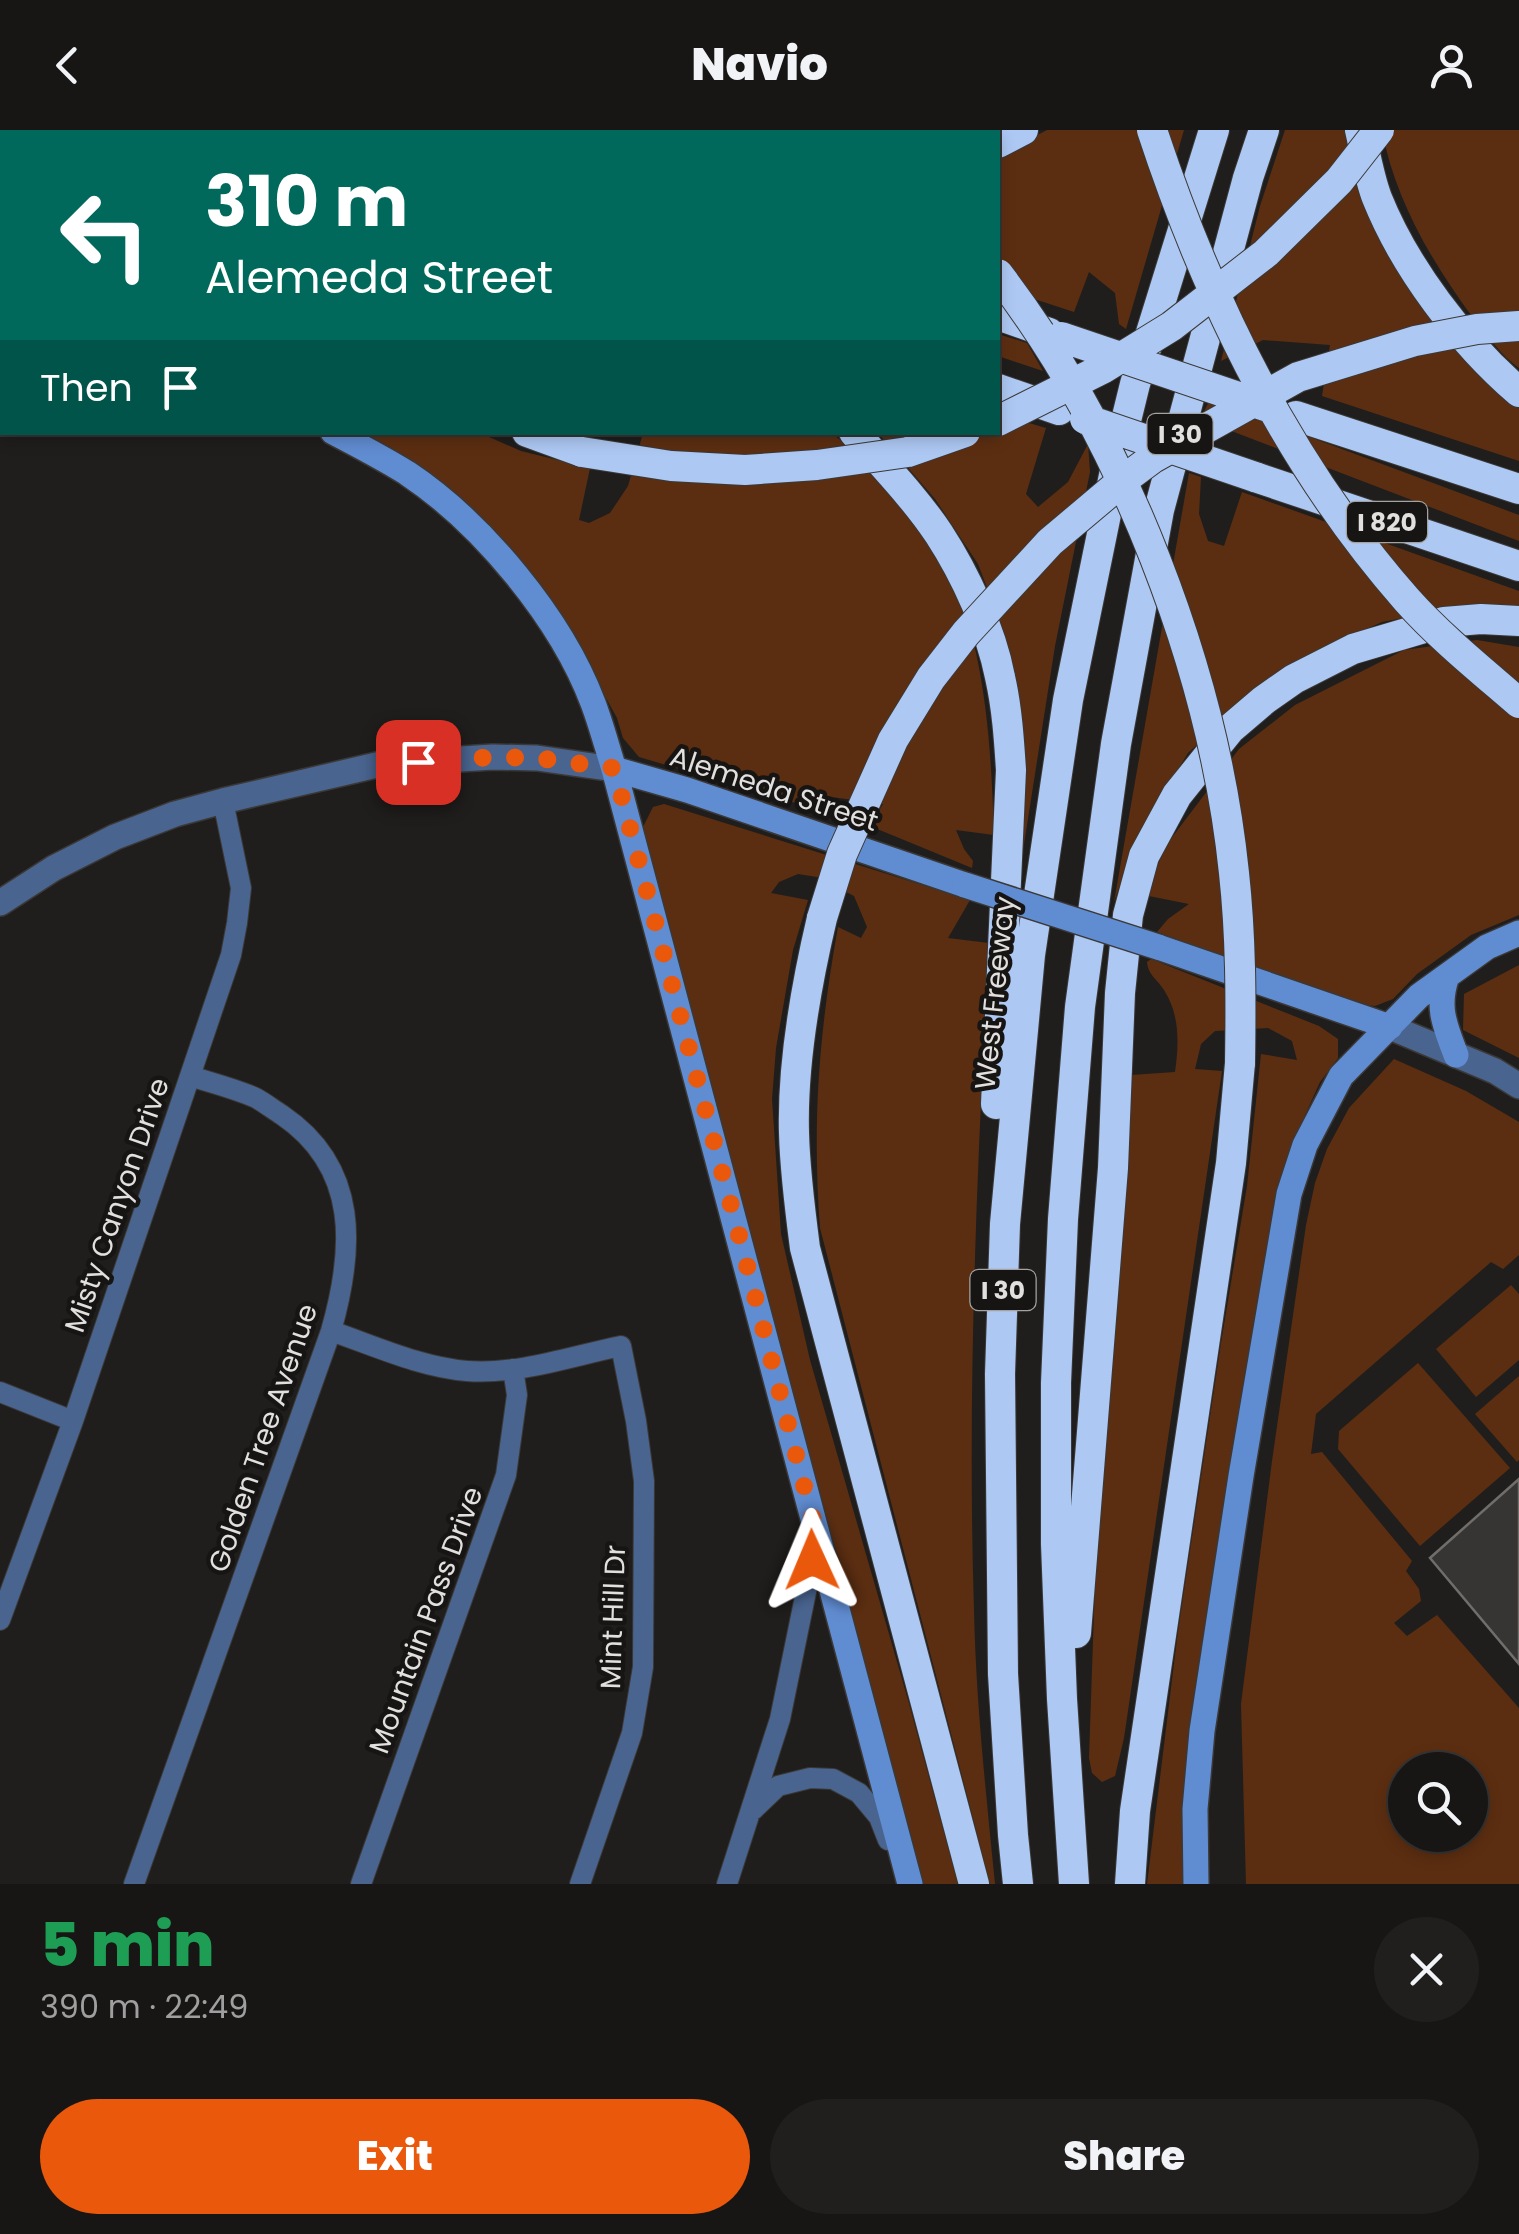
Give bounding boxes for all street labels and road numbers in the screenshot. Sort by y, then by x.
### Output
road number: I 30 [1148,414,1212,454]
road number: I 820 [1347,502,1427,542]
street label: Alemeda Street [665,737,883,841]
street label: West Freeway [965,894,1025,1091]
street label: Misty Canyon Drive [55,1073,179,1337]
road number: I 30 [970,1270,1036,1310]
street label: Golden Tree Avenue [199,1299,327,1577]
street label: Mountain Pass Drive [360,1481,492,1759]
street label: Mint Hill Dr [591,1544,635,1690]

